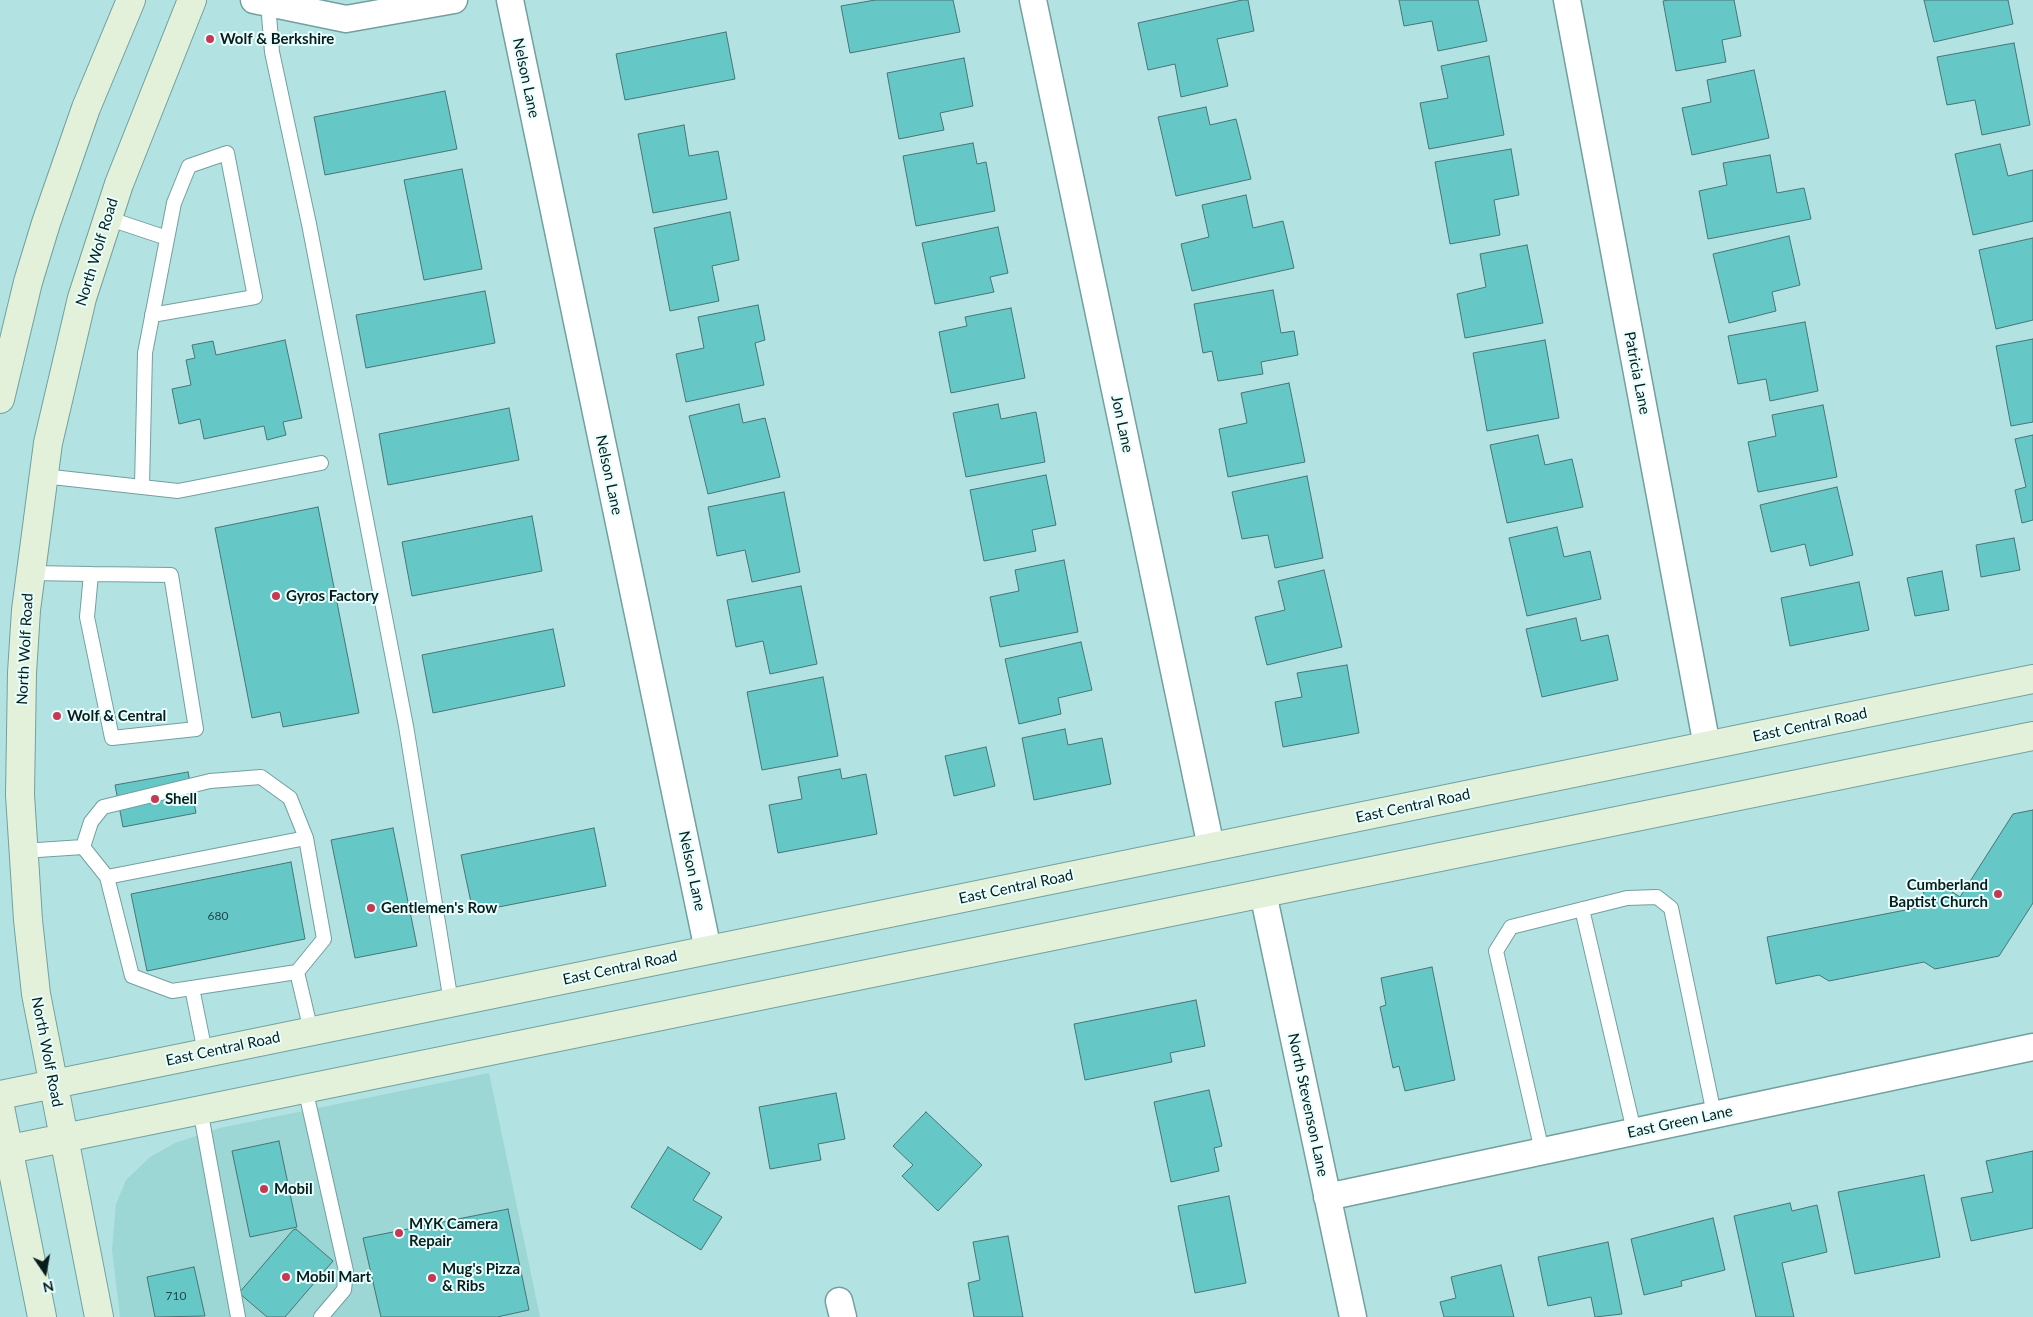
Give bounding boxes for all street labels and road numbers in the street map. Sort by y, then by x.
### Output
street label: Nelson Lane [509,36,543,120]
street label: North Wolf Road [72,196,122,308]
street label: Patricia Lane [1620,330,1654,416]
street label: Jon Lane [1107,394,1137,454]
street label: Nelson Lane [592,433,626,517]
street label: North Wolf Road [13,593,37,705]
street label: East Central Road [1751,704,1869,746]
street label: East Central Road [1354,785,1472,827]
street label: Nelson Lane [675,829,709,913]
street label: East Central Road [957,866,1075,908]
street label: East Central Road [561,947,679,989]
street label: North Wolf Road [27,995,67,1109]
street label: East Central Road [164,1028,282,1070]
street label: North Stevenson Lane [1284,1032,1332,1178]
street label: East Green Lane [1626,1102,1734,1142]

